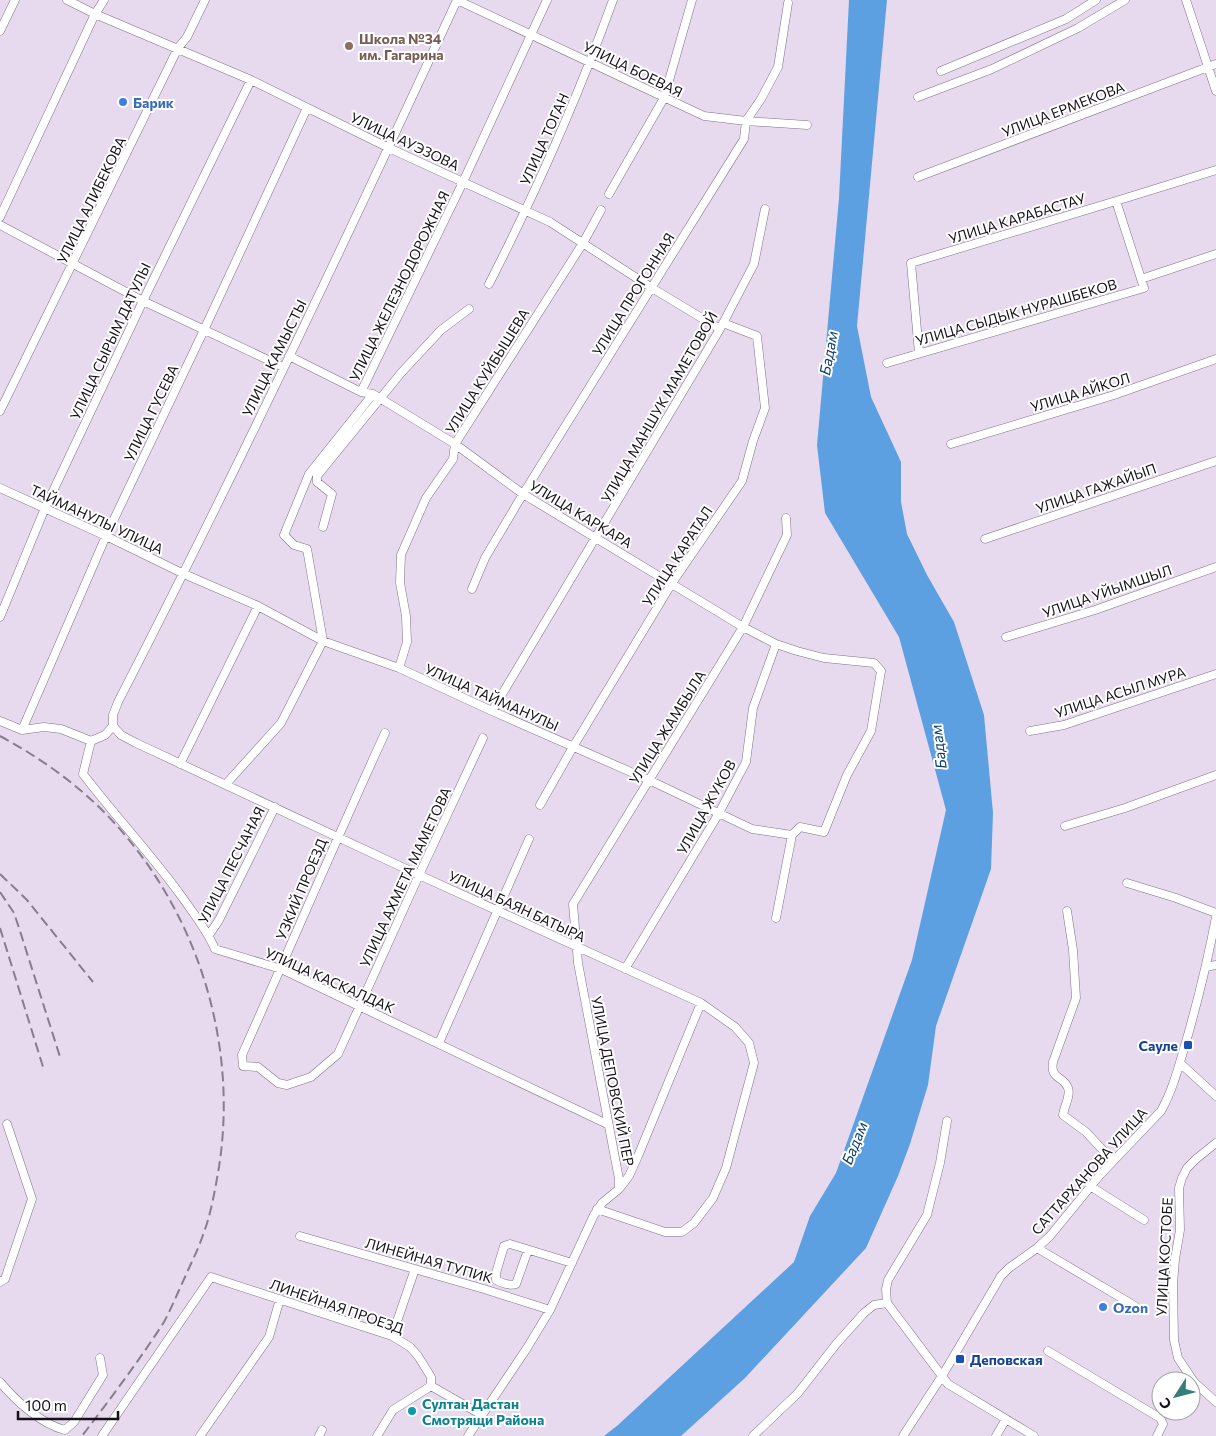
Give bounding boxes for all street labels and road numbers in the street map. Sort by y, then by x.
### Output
street label: УЛИЦА БОЕВАЯ [580,38,686,100]
street label: УЛИЦА ЕРМЕКОВА [999,78,1127,140]
street label: УЛИЦА ТОГАН [516,90,572,188]
street label: УЛИЦА АУЭЗОВА [348,108,462,174]
street label: УЛИЦА АЛИБЕКОВА [53,133,129,266]
street label: УЛИЦА ЖЕЛЕЗНОДОРОЖНАЯ [345,188,453,384]
street label: УЛИЦА КАРАБАСТАУ [946,189,1088,247]
street label: УЛИЦА ПРОГОННАЯ [588,229,678,359]
street label: УЛИЦА СЫРЫМ ДАТУЛЫ [66,260,154,422]
street label: УЛИЦА СЫДЫК НУРАШБЕКОВ [913,275,1119,349]
street label: УЛИЦА КАМЫСТЫ [238,297,310,419]
street label: УЛИЦА КУЙБЫШЕВА [441,305,533,437]
street label: УЛИЦА МАНШУК МАМЕТОВОЙ [597,308,721,506]
street label: УЛИЦА ГУСЕВА [120,361,182,464]
street label: УЛИЦА АЙКОЛ [1028,369,1132,415]
street label: УЛИЦА ГАЖАЙЫП [1034,459,1158,517]
street label: УЛИЦА КАРКАРА [527,477,636,552]
street label: ТАЙМАНУЛЫ УЛИЦА [28,481,167,557]
street label: УЛИЦА КАРАТАЛ [638,503,716,609]
street label: УЛИЦА УЙЫМШЫЛ [1040,561,1174,621]
street label: УЛИЦА ТАЙМАНУЛЫ [422,660,562,734]
street label: УЛИЦА АСЫЛ МУРА [1052,663,1188,721]
street label: УЛИЦА ЖАМБЫЛА [625,667,709,787]
street label: УЛИЦА ЖУКОВ [673,757,739,857]
street label: УЛИЦА АХМЕТА МАМЕТОВА [356,784,454,970]
street label: УЛИЦА ПЕСЧАНАЯ [194,804,268,926]
street label: УЗКИЙ ПРОЕЗД [272,836,330,942]
street label: УЛИЦА БАЯН БАТЫРА [446,867,589,945]
street label: УЛИЦА КАСКАЛДАК [263,944,397,1016]
street label: УЛИЦА ДЕПОВСКИЙ ПЕР [588,995,638,1168]
street label: САТТАРХАНОВА УЛИЦА [1028,1104,1151,1238]
street label: УЛИЦА КОСТОБЕ [1152,1197,1176,1317]
street label: ЛИНЕЙНАЯ ТУПИК [363,1234,495,1286]
street label: ЛИНЕЙНАЯ ПРОЕЗД [268,1275,406,1337]

